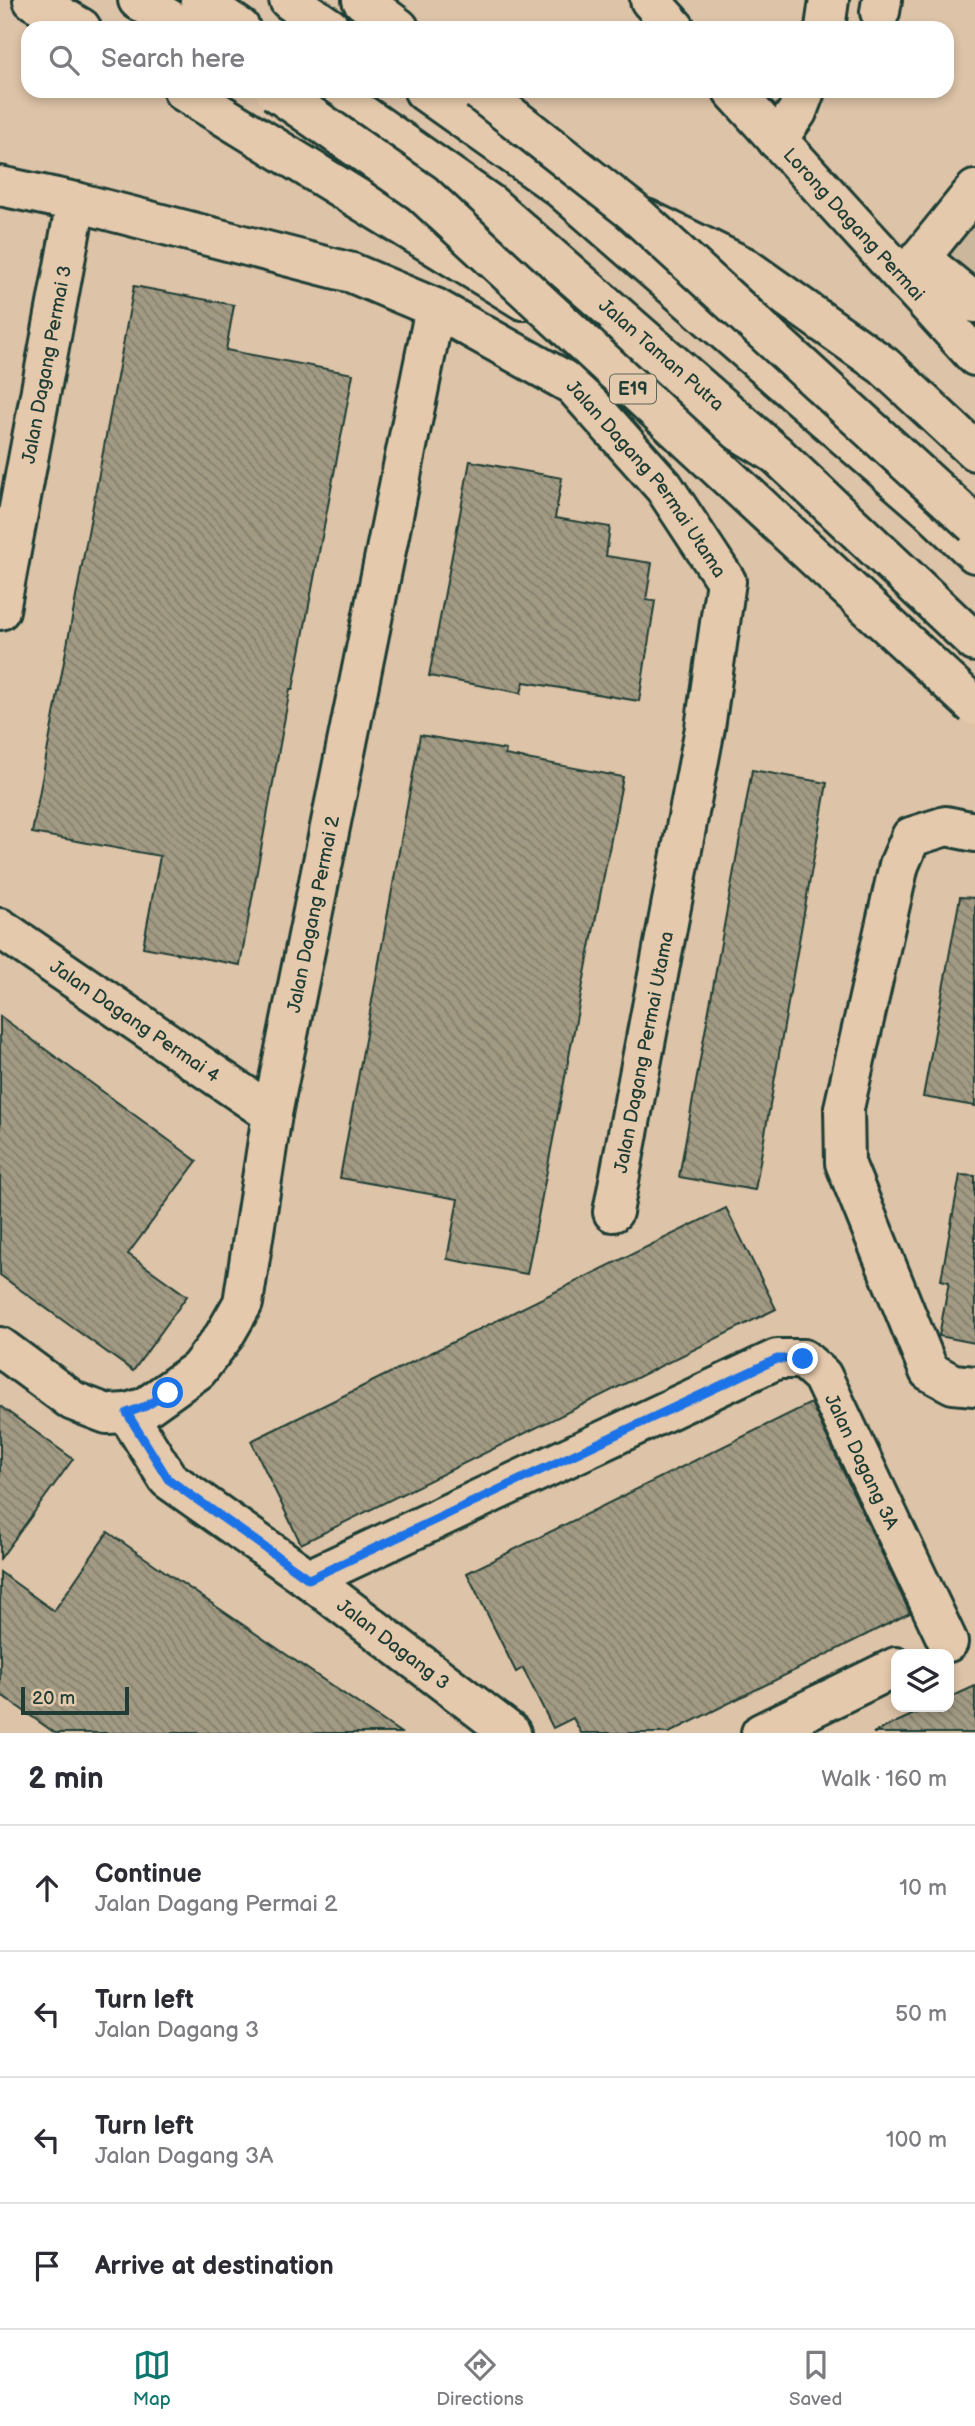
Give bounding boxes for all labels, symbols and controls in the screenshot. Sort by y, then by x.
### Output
search box [21,21,954,98]
icon: search [45,41,83,79]
text: Search here [101,44,245,75]
street label: Lorong Dagang Permai [778,144,929,306]
street label: Jalan Dagang Permai 3 [18,264,77,465]
street label: Jalan Taman Putra [594,295,728,416]
road number: E19 [610,374,656,404]
street label: Jalan Dagang Permai Utama [561,376,730,582]
street label: Jalan Dagang Permai 2 [283,813,345,1015]
street label: Jalan Dagang Permai Utama [610,930,679,1175]
street label: Jalan Dagang Permai 4 [45,956,224,1088]
route end [787,1343,818,1374]
route start [152,1377,183,1408]
street label: Jalan Dagang 3A [819,1390,903,1534]
street label: Jalan Dagang 3 [332,1594,454,1695]
map controls [891,1649,954,1712]
button: layers [891,1649,954,1712]
scale bar [21,1684,130,1716]
text: 20 m [32,1687,75,1710]
text: 2 min [28,1761,104,1797]
text: Walk · 160 m [821,1765,947,1793]
text: Continue [95,1859,202,1890]
icon: ahead [28,1869,66,1907]
text: 10 m [899,1874,947,1902]
text: Jalan Dagang Permai 2 [95,1890,338,1918]
text: Turn left [95,1985,194,2016]
icon: left [28,1995,66,2033]
text: 50 m [895,2000,947,2028]
text: Jalan Dagang 3 [95,2016,259,2044]
text: Turn left [95,2111,194,2142]
icon: left [28,2121,66,2159]
text: 100 m [886,2126,947,2154]
text: Jalan Dagang 3A [95,2142,273,2170]
icon: arrive [28,2247,66,2285]
text: Arrive at destination [95,2251,334,2282]
tab: Map [133,2346,171,2411]
tab: Directions [436,2346,524,2411]
tab: Saved [789,2346,842,2411]

